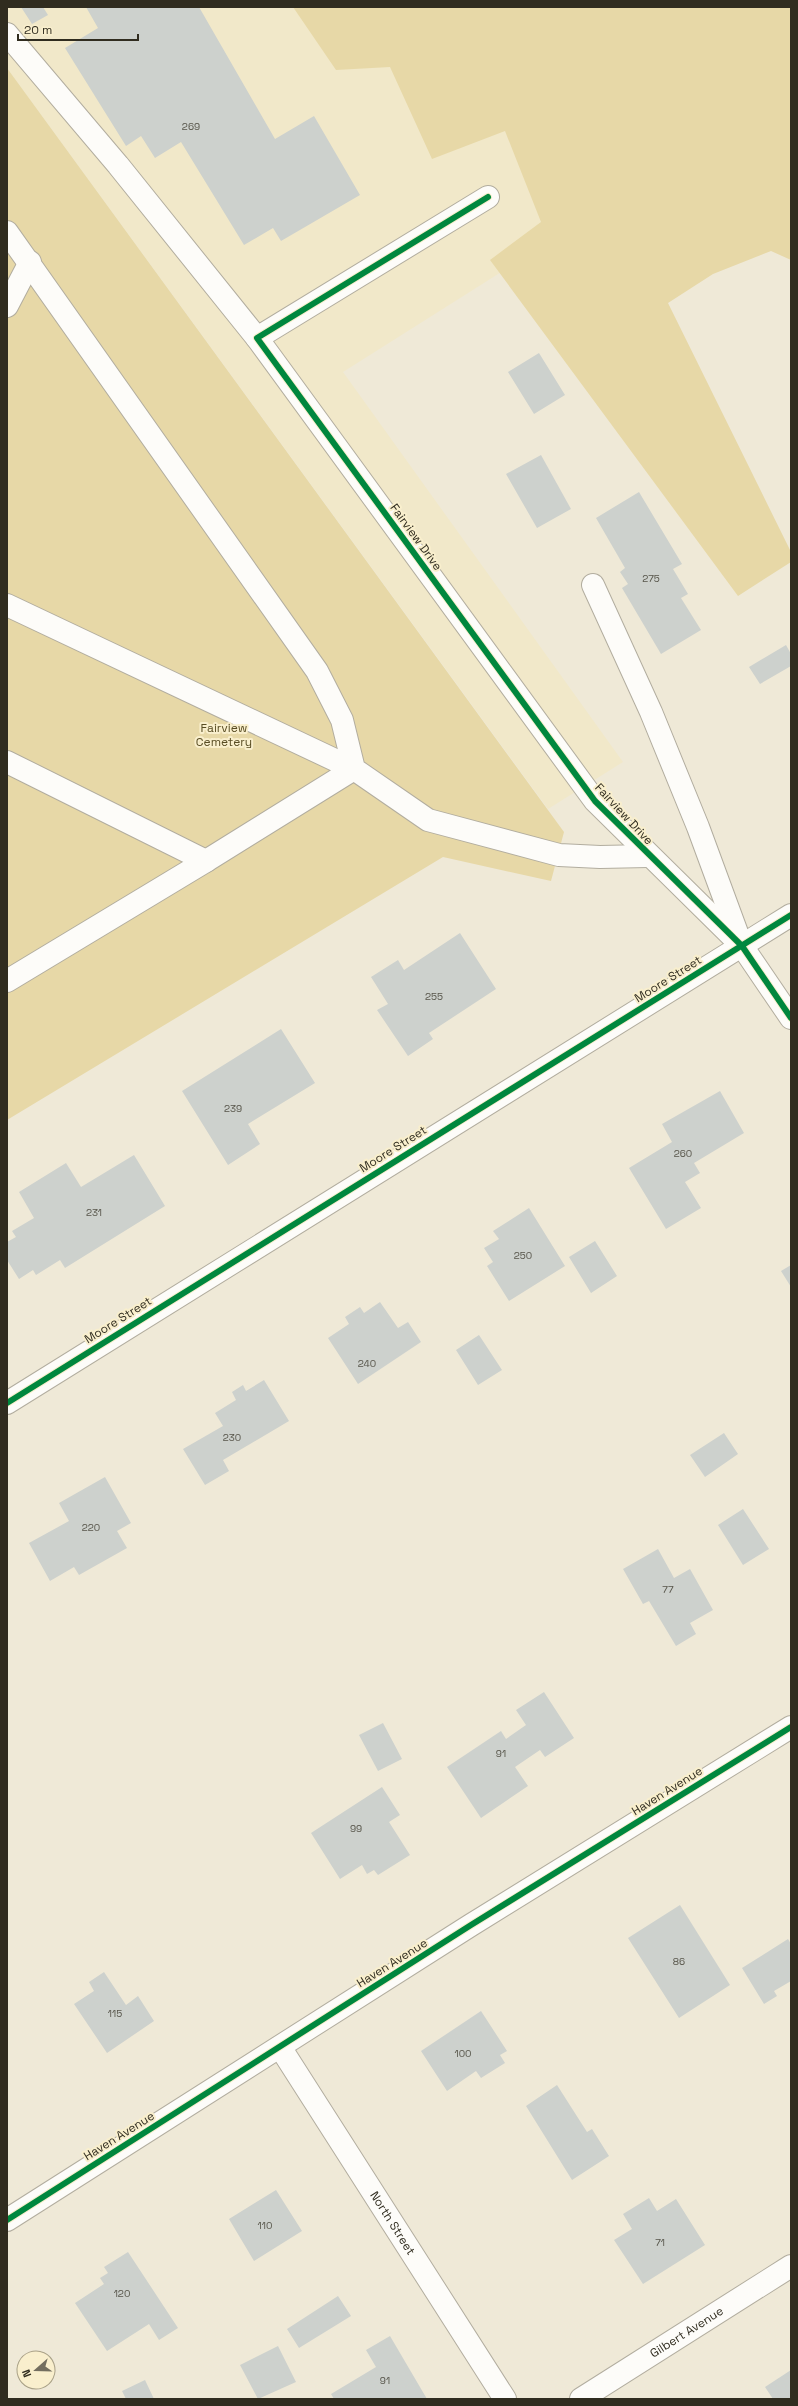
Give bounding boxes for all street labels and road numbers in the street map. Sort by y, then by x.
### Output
street label: Fairview Drive [386,500,446,574]
street label: Fairview Drive [591,780,657,848]
street label: Moore Street [631,952,705,1006]
street label: Moore Street [356,1122,430,1176]
street label: Moore Street [81,1293,155,1347]
street label: Haven Avenue [629,1763,705,1819]
street label: Haven Avenue [354,1935,430,1991]
street label: Haven Avenue [81,2108,157,2164]
street label: North Street [366,2188,419,2258]
street label: Gilbert Avenue [647,2303,726,2361]

